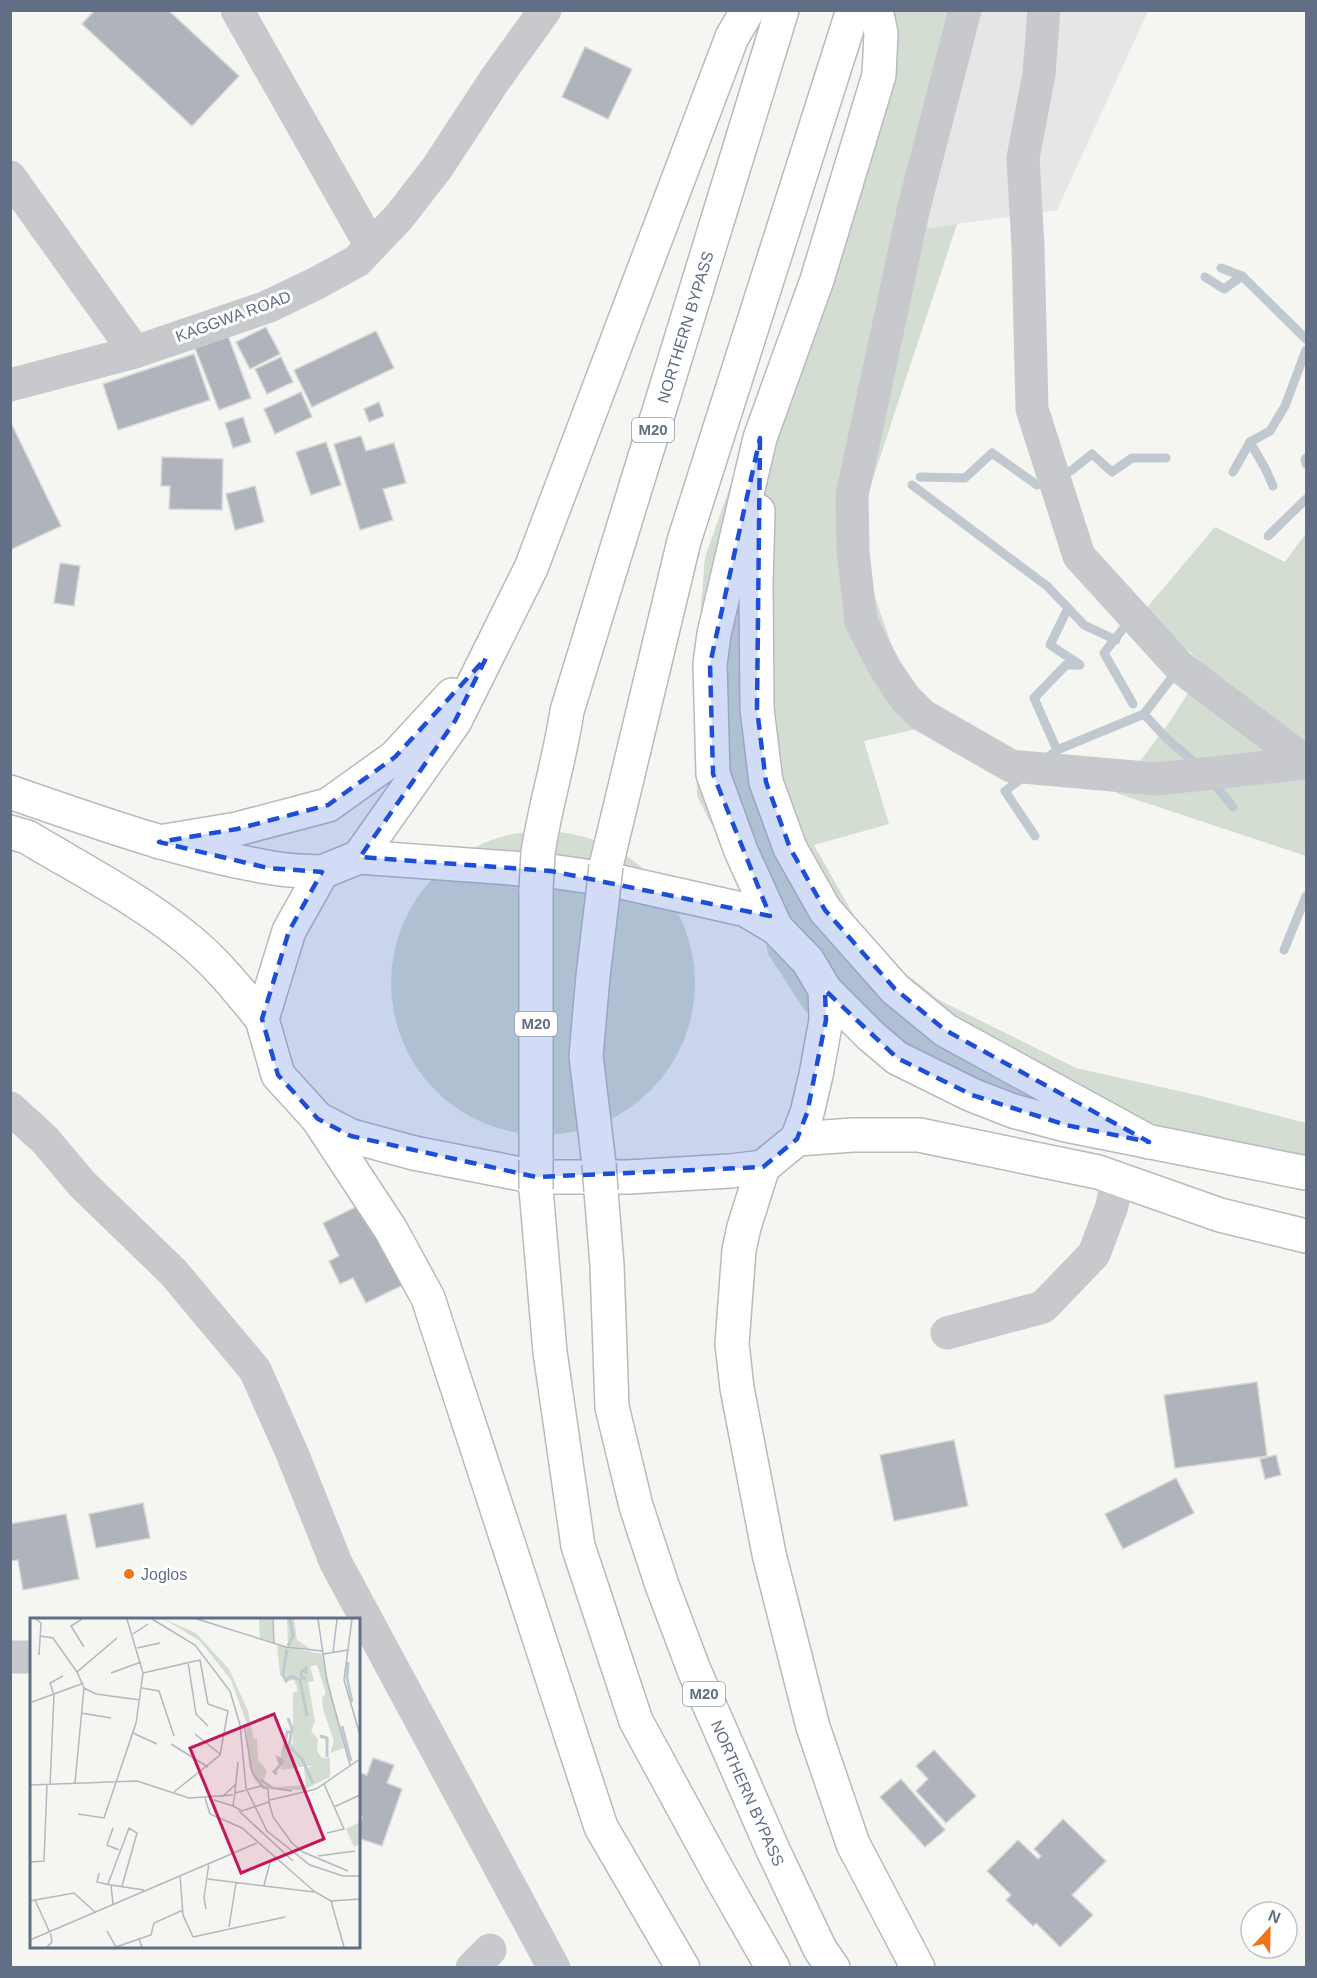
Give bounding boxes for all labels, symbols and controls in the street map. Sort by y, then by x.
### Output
street label: NORTHERN BYPASS [654,249,717,405]
street label: KAGGWA ROAD [173,288,293,345]
road number: M20 [632,418,674,442]
road number: M20 [515,1012,557,1036]
place label: Joglos [141,1566,187,1583]
marker: Joglos [122,1567,136,1581]
inset map [30,1618,360,1948]
road number: M20 [683,1682,725,1706]
street label: NORTHERN BYPASS [708,1718,787,1869]
north arrow [1239,1900,1299,1960]
text: N [1266,1907,1283,1927]

